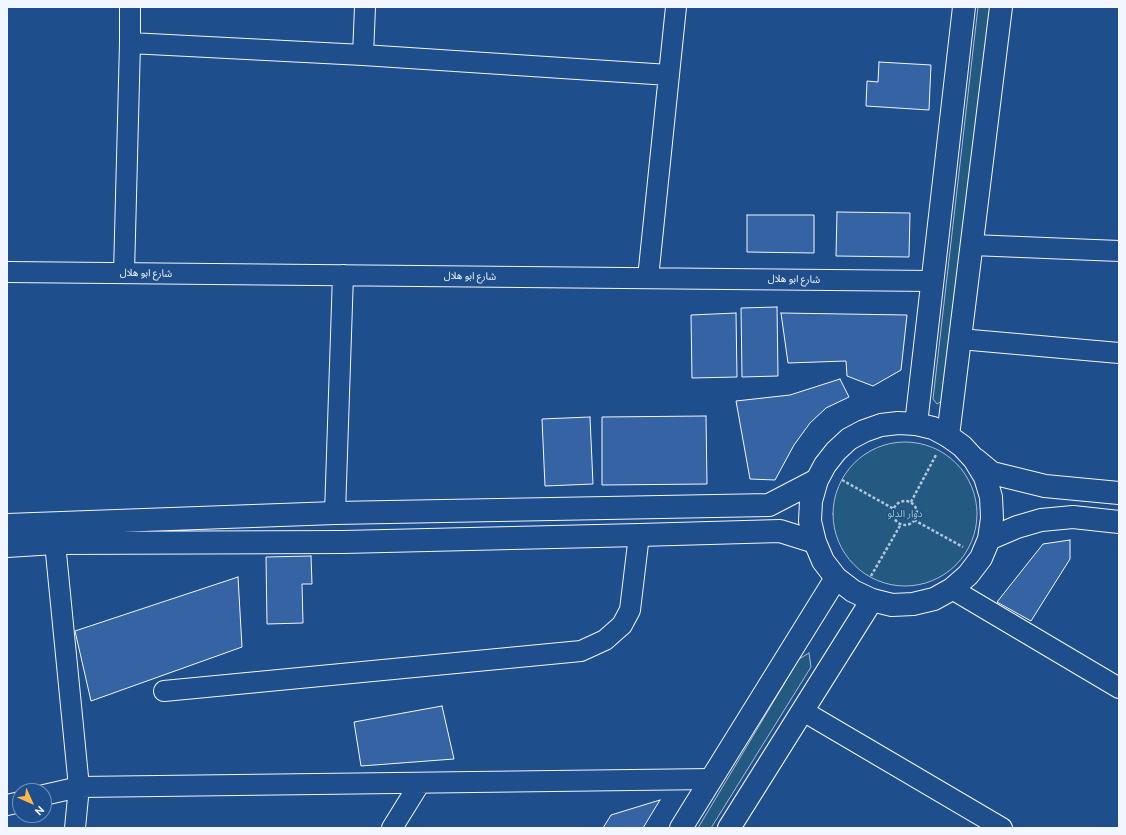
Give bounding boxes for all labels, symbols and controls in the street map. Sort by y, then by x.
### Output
street label: شارع ابو هلال [120,267,172,279]
street label: شارع ابو هلال [444,270,496,282]
street label: شارع ابو هلال [768,273,820,285]
park label: دوار الدلو [887,508,923,520]
north arrow [12,783,52,823]
text: N [33,804,47,818]

